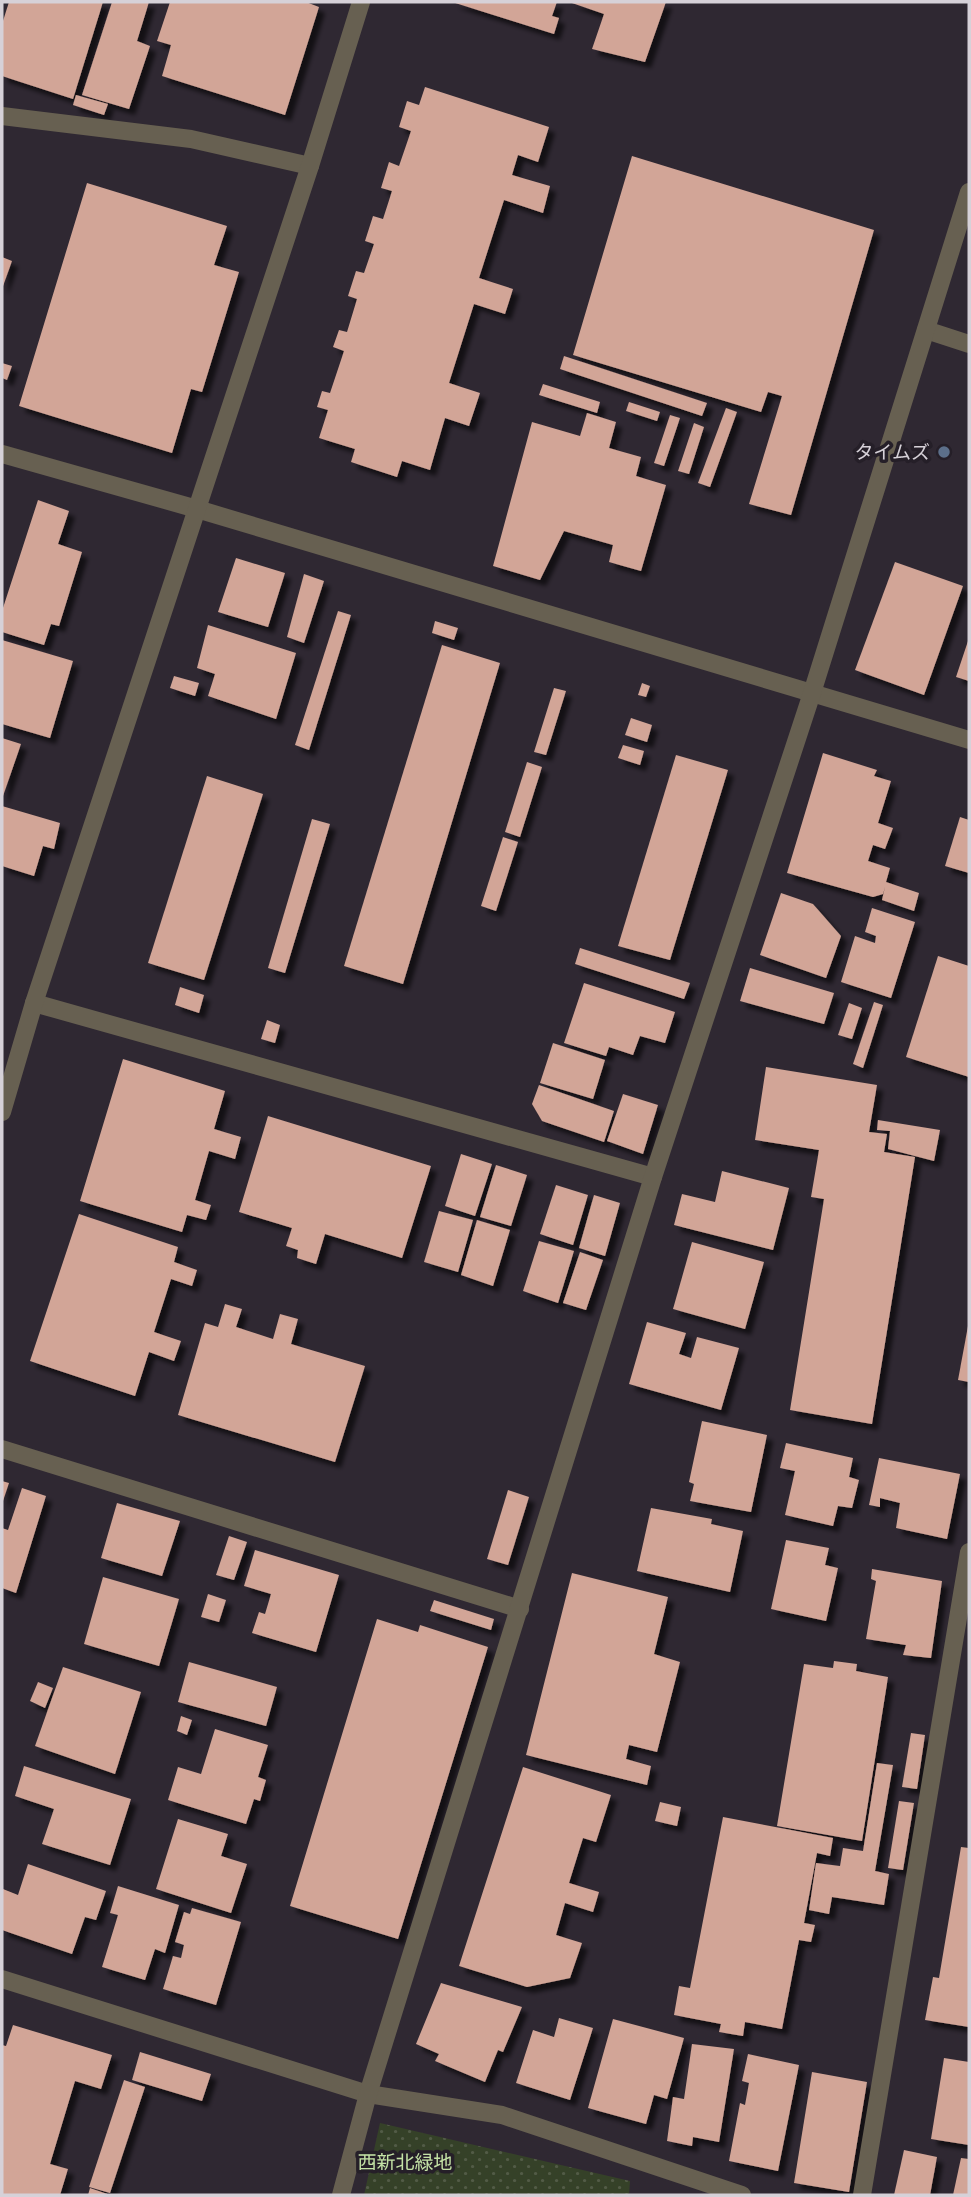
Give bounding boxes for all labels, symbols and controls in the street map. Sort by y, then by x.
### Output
place label: タイムズ [854,441,930,464]
marker: タイムズ [936,444,952,460]
park label: 西新北緑地 [357,2151,453,2174]

